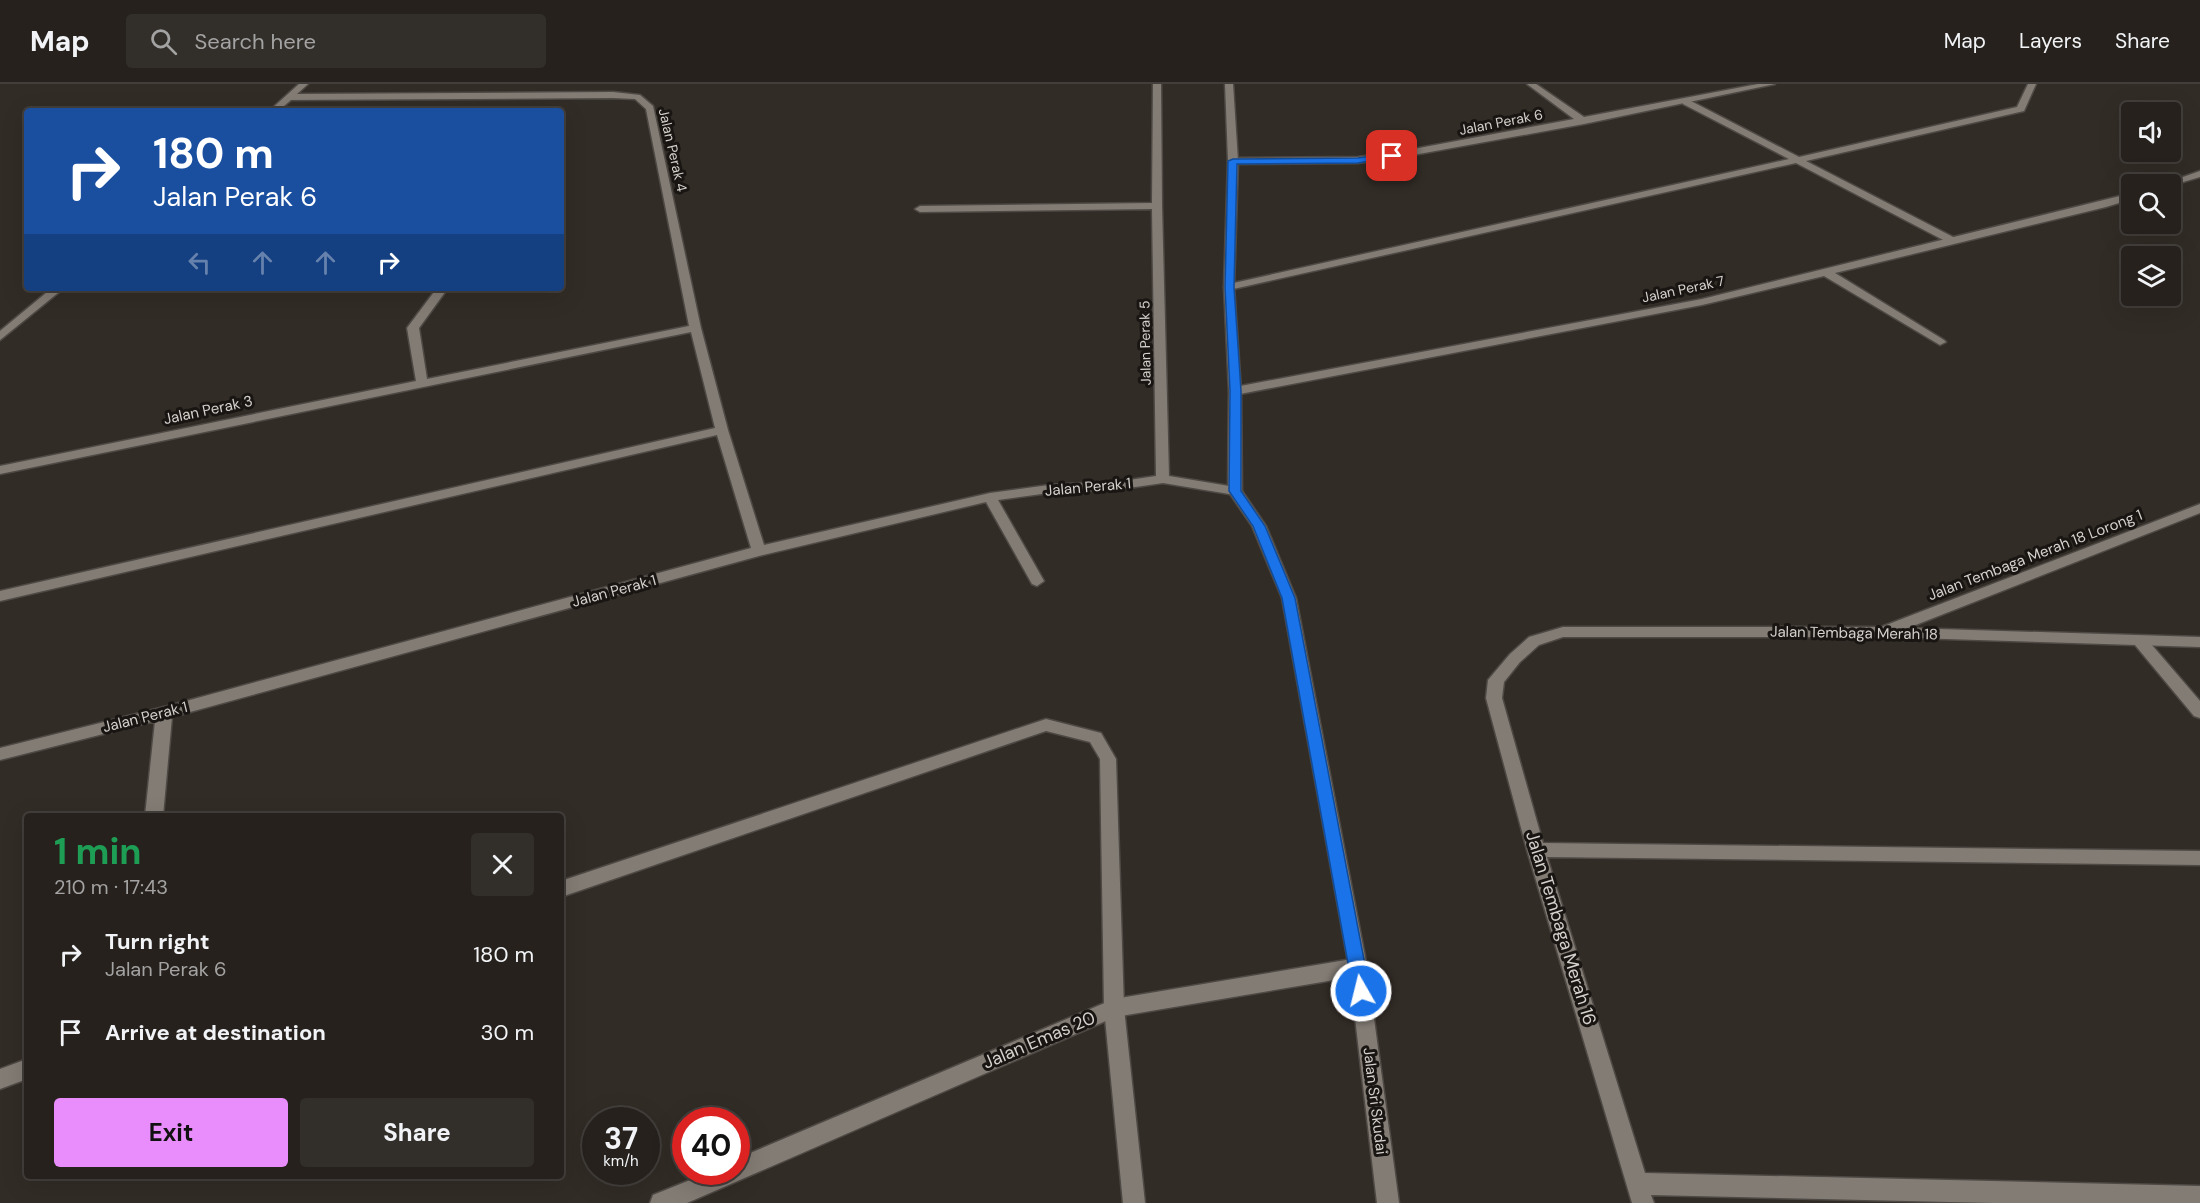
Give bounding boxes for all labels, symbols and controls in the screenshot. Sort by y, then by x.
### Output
search box [126,14,546,68]
text: Map [30,23,90,60]
icon: search [147,25,180,58]
text: Search here [195,27,316,56]
text: Map [1944,27,1986,55]
text: Layers [2019,27,2082,55]
text: Share [2115,27,2170,55]
map controls [2121,102,2181,306]
button: sound [2121,102,2181,162]
street label: Jalan Perak 6 [1457,105,1545,139]
street label: Jalan Perak 4 [655,107,691,194]
text: 180 m [153,126,274,181]
pin [1366,130,1417,181]
icon: right [54,132,132,210]
icon: arrive [1375,139,1408,172]
button: search [2121,174,2181,234]
text: Jalan Perak 6 [153,179,317,214]
icon: left [183,246,216,279]
icon: ahead [246,246,279,279]
icon: ahead [309,246,342,279]
icon: right [372,246,405,279]
button: layers [2121,246,2181,306]
street label: Jalan Perak 7 [1640,271,1726,307]
street label: Jalan Perak 5 [1135,300,1155,386]
street label: Jalan Perak 3 [162,391,254,429]
street label: Jalan Perak 1 [1044,473,1132,501]
street label: Jalan Tembaga Merah 18 Lorong 1 [1925,505,2145,605]
street label: Jalan Perak 1 [570,570,658,612]
street label: Jalan Tembaga Merah 18 [1770,622,1938,644]
street label: Jalan Perak 1 [101,697,189,737]
text: 1 min [54,828,142,875]
street label: Jalan Tembaga Merah 16 [1520,828,1602,1028]
button: close [471,833,534,896]
text: 210 m · 17:43 [54,874,168,900]
text: Turn right [105,927,210,956]
icon: right [54,938,87,971]
text: 180 m [473,940,534,969]
text: Jalan Perak 6 [105,956,227,982]
position arrow [1329,959,1393,1023]
street label: Jalan Emas 20 [979,1005,1099,1075]
icon: arrive [54,1016,87,1049]
text: Arrive at destination [105,1018,326,1047]
text: 30 m [480,1018,534,1047]
street label: Jalan Sri Skudai [1359,1046,1391,1156]
button: Exit [54,1098,288,1167]
button: Share [300,1098,534,1167]
speed limit sign: 40 [672,1107,750,1185]
text: 37 [604,1119,638,1158]
text: km/h [603,1151,639,1171]

